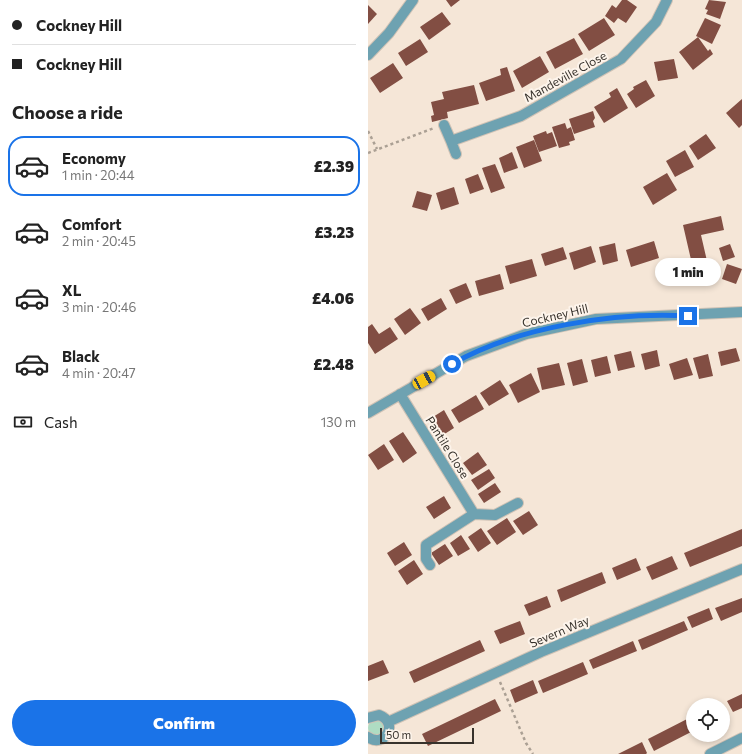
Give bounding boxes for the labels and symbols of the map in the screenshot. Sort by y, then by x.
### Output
street label: Mandeville Close [522,48,608,104]
callout: 1 min [655,258,721,286]
street label: Cockney Hill [521,301,589,329]
route end [679,307,697,325]
route start [443,355,461,373]
car [411,369,437,391]
street label: Pantile Close [423,413,473,481]
street label: Severn Way [527,612,591,650]
scale bar [380,726,474,745]

